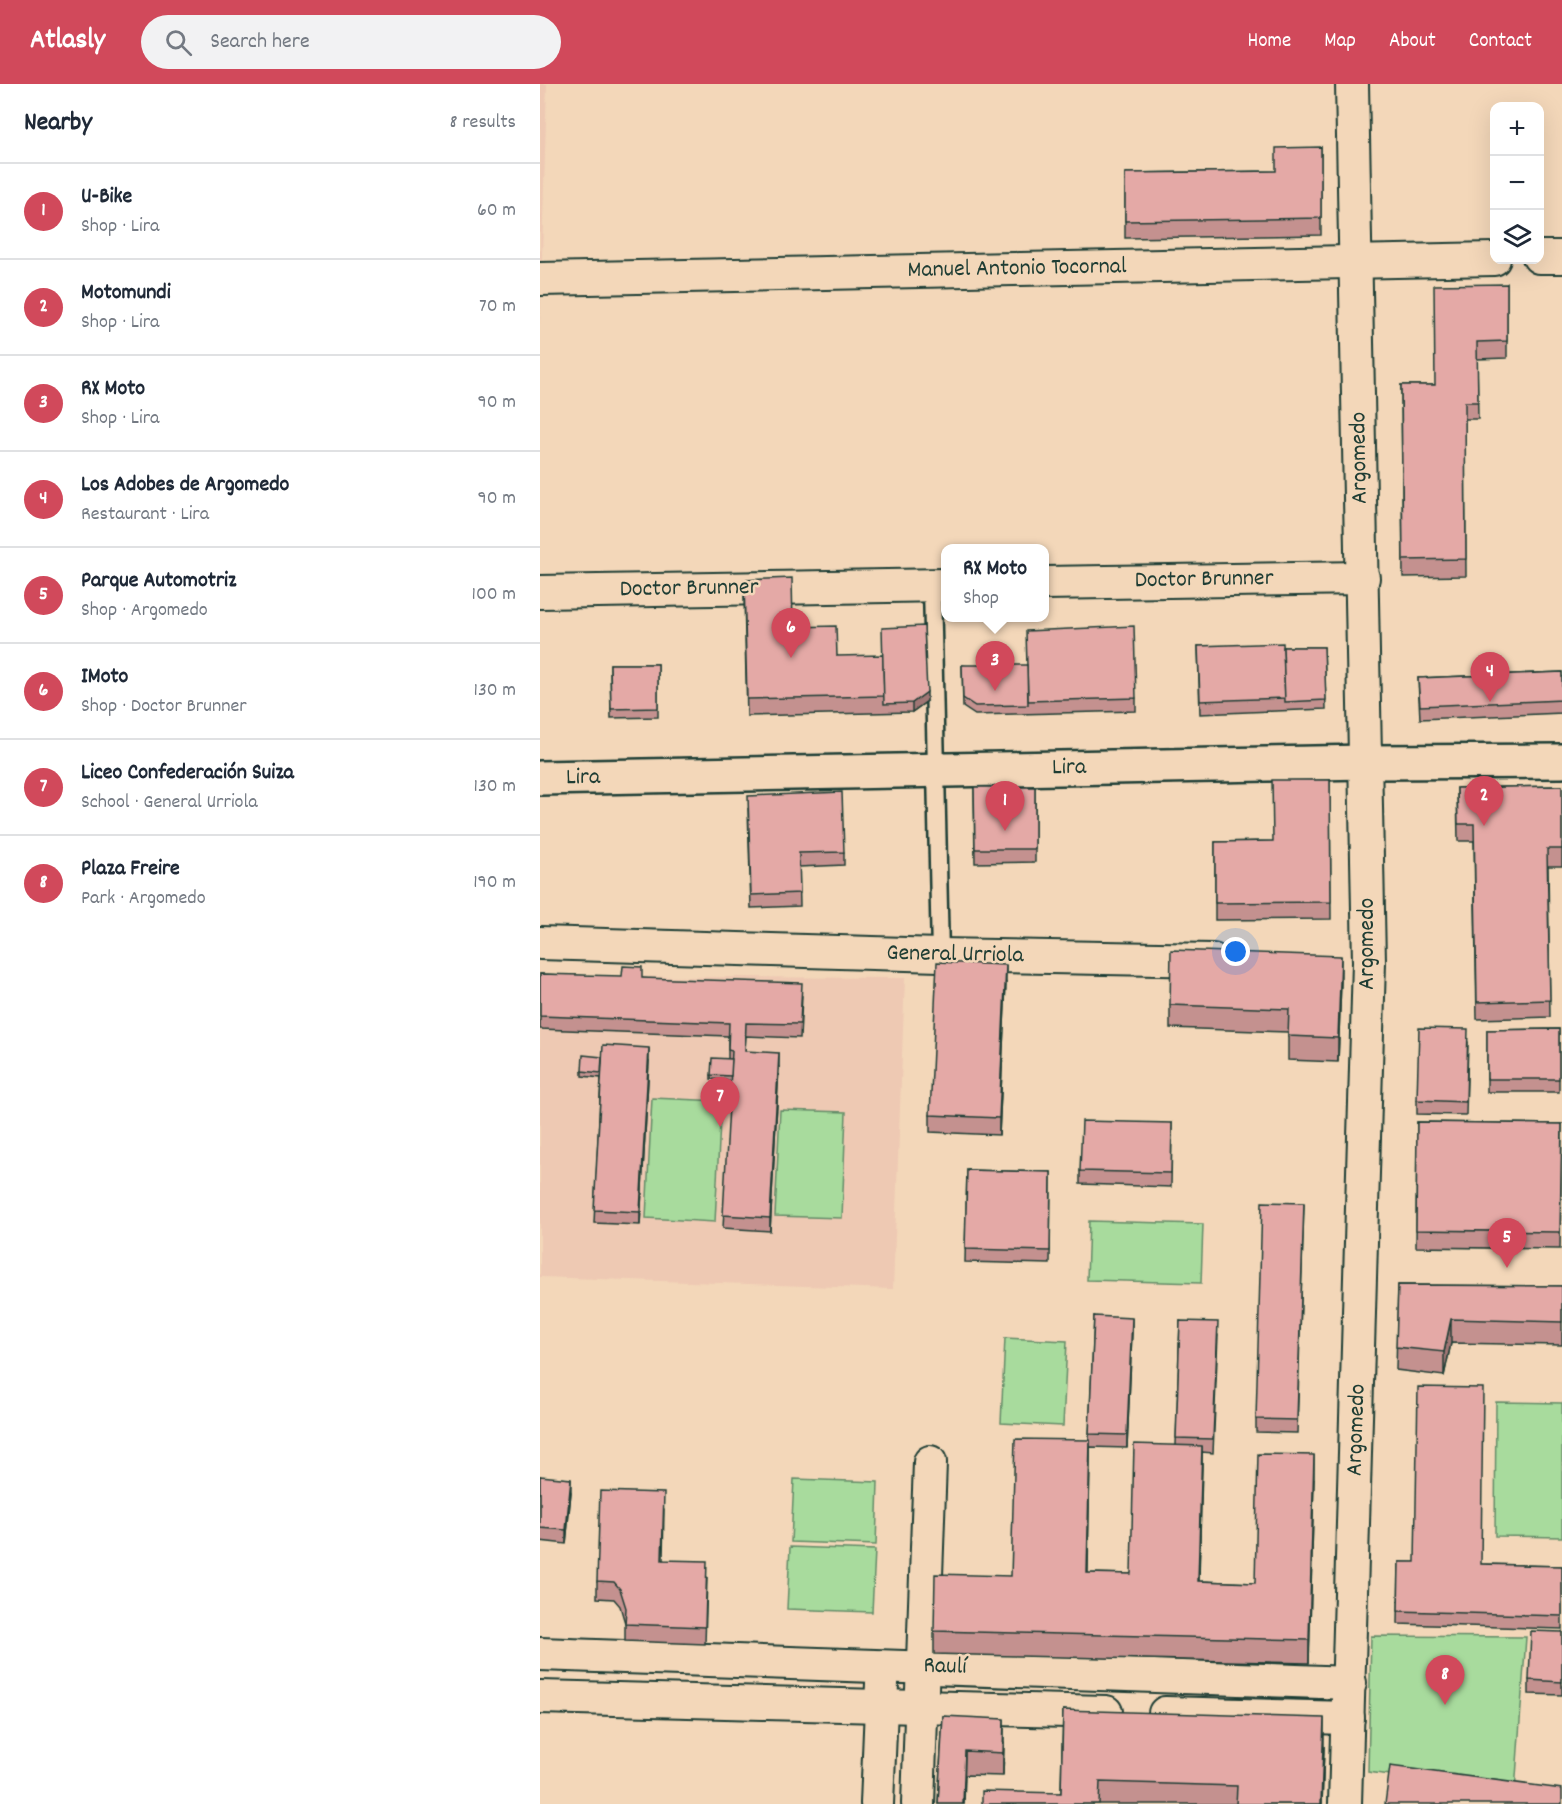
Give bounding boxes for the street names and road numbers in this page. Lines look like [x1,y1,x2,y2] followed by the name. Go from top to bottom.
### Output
[907,250,1127,288] street label: Manuel Antonio Tocornal
[1342,412,1378,504] street label: Argomedo
[1134,562,1274,598] street label: Doctor Brunner
[619,571,759,607] street label: Doctor Brunner
[1052,751,1087,785] street label: Lira
[566,761,601,795] street label: Lira
[1351,898,1385,990] street label: Argomedo
[886,937,1025,973] street label: General Urriola
[1338,1383,1376,1477] street label: Argomedo
[923,1649,969,1685] street label: Raulí

